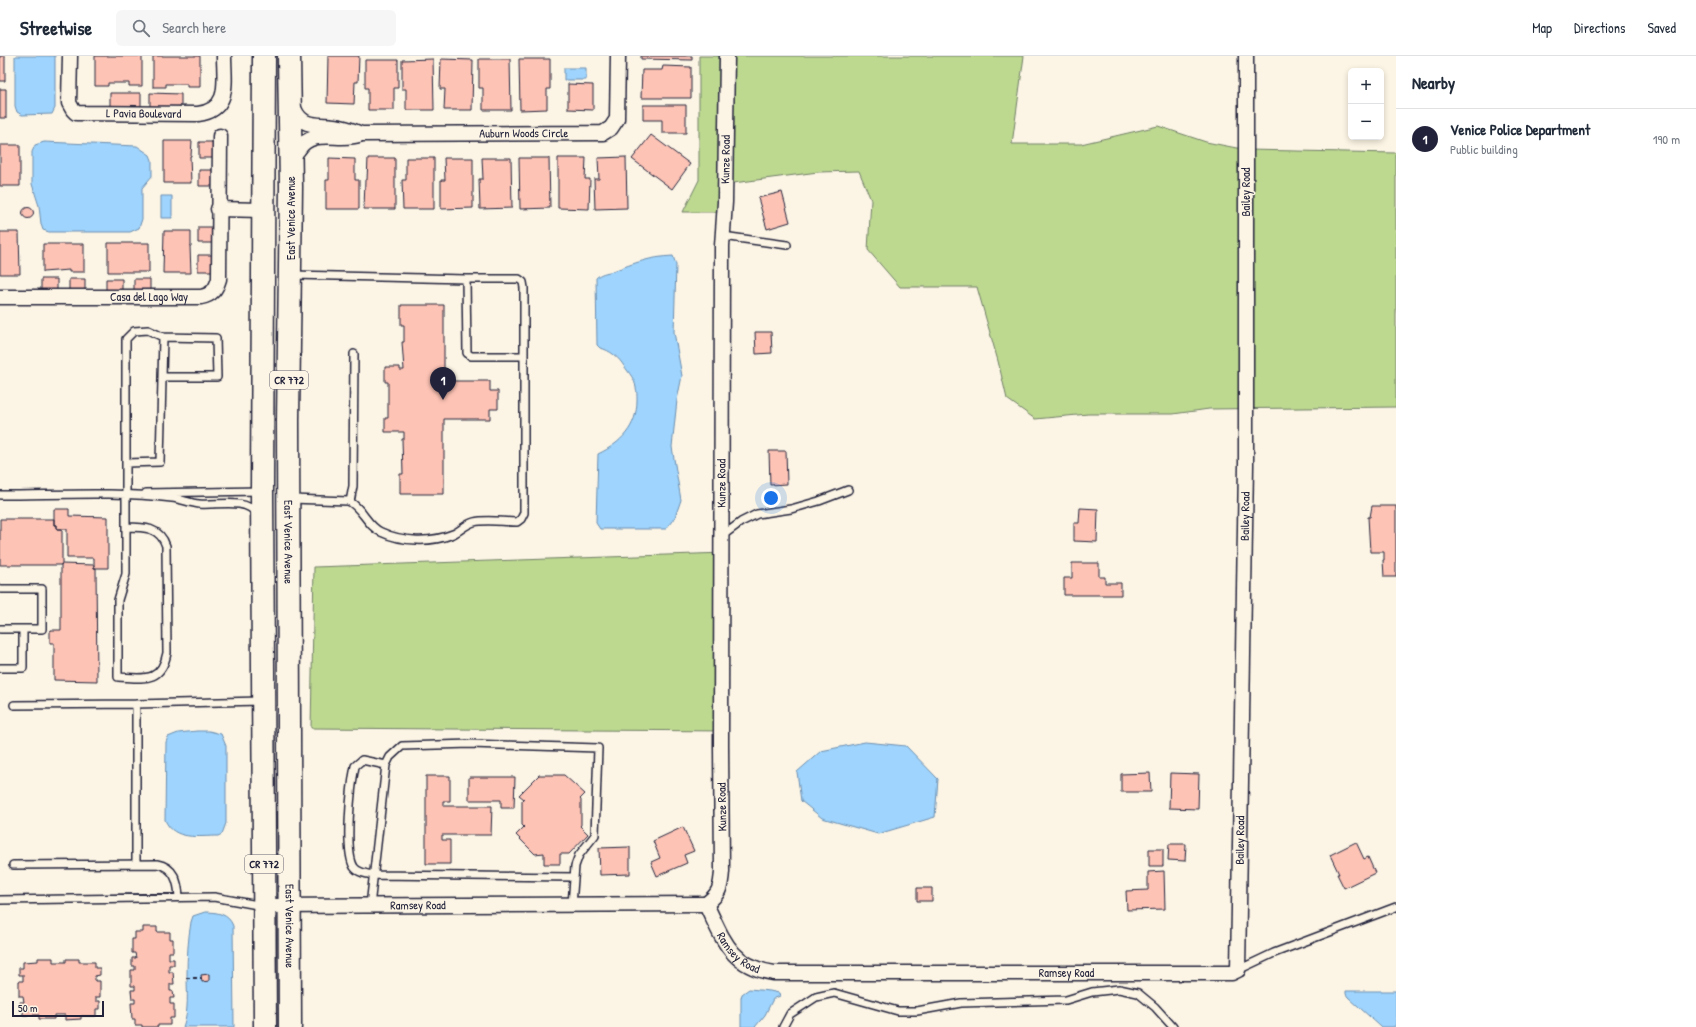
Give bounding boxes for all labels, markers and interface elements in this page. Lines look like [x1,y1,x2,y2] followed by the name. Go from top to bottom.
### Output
[116,10,396,46] search box
[20,15,92,41] text: Streetwise
[130,17,152,39] icon: search
[162,17,226,38] text: Search here
[1532,18,1552,37] text: Map
[1574,18,1625,37] text: Directions
[1647,18,1676,37] text: Saved
[1348,68,1384,140] map controls
[1348,68,1384,104] button: +
[1412,71,1455,94] text: Nearby
[106,104,182,122] street label: L Pavia Boulevard
[1348,104,1384,140] button: −
[1450,119,1590,140] text: Venice Police Department
[479,124,568,142] street label: Auburn Woods Circle
[1423,130,1427,148] text: 1
[1653,130,1680,148] text: 190 m
[716,135,734,184] street label: Kunze Road
[1450,140,1518,158] text: Public building
[1237,167,1254,216] street label: Bailey Road
[282,176,299,260] street label: East Venice Avenue
[110,288,188,305] street label: Casa del Lago Way
[430,367,456,400] pin: 1
[270,371,308,389] road number: CR 772
[712,459,730,508] street label: Kunze Road
[761,488,781,508] your location
[1236,491,1254,541] street label: Bailey Road
[280,500,298,584] street label: East Venice Avenue
[713,782,730,832] street label: Kunze Road
[1231,815,1248,865] street label: Bailey Road
[245,855,283,873] road number: CR 772
[282,884,299,968] street label: East Venice Avenue
[390,896,446,913] street label: Ramsey Road
[713,929,763,977] street label: Ramsey Road
[1039,964,1094,981] street label: Ramsey Road
[12,999,104,1018] scale bar
[18,1001,38,1015] text: 50 m

